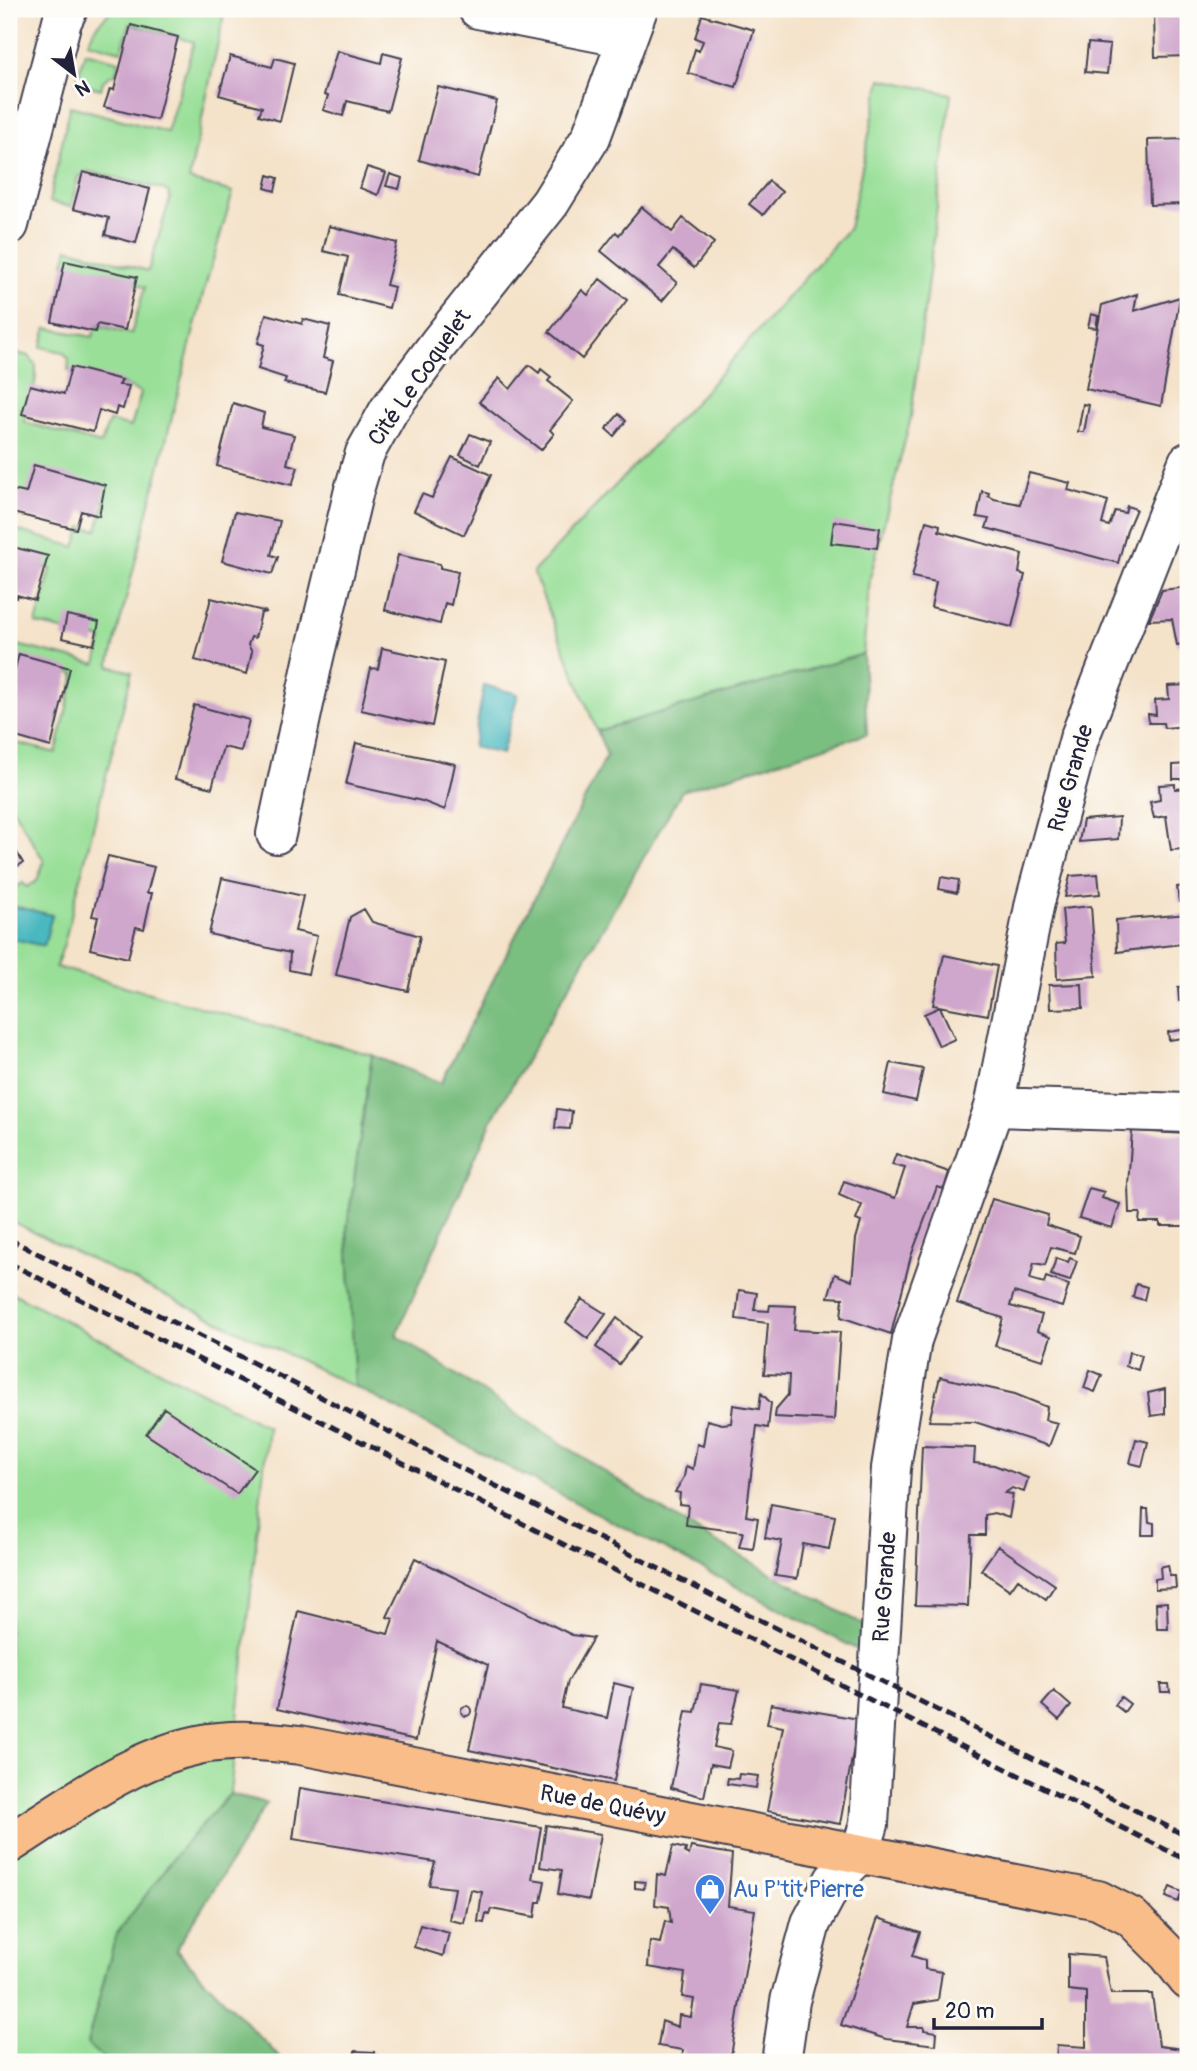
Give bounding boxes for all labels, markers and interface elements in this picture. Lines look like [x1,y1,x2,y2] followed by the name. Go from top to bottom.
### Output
[38,38,108,108] north arrow
[70,74,94,101] text: N
[362,303,478,451] street label: Cité Le Coquelet
[1041,720,1100,835] street label: Rue Grande
[866,1530,903,1643] street label: Rue Grande
[538,1778,668,1831] street label: Rue de Quévy
[693,1872,727,1916] shop icon: Au P'tit Pierre
[733,1875,865,1904] place label: Au P'tit Pierre
[934,1987,1043,2031] scale bar
[945,1998,994,2025] text: 20 m

